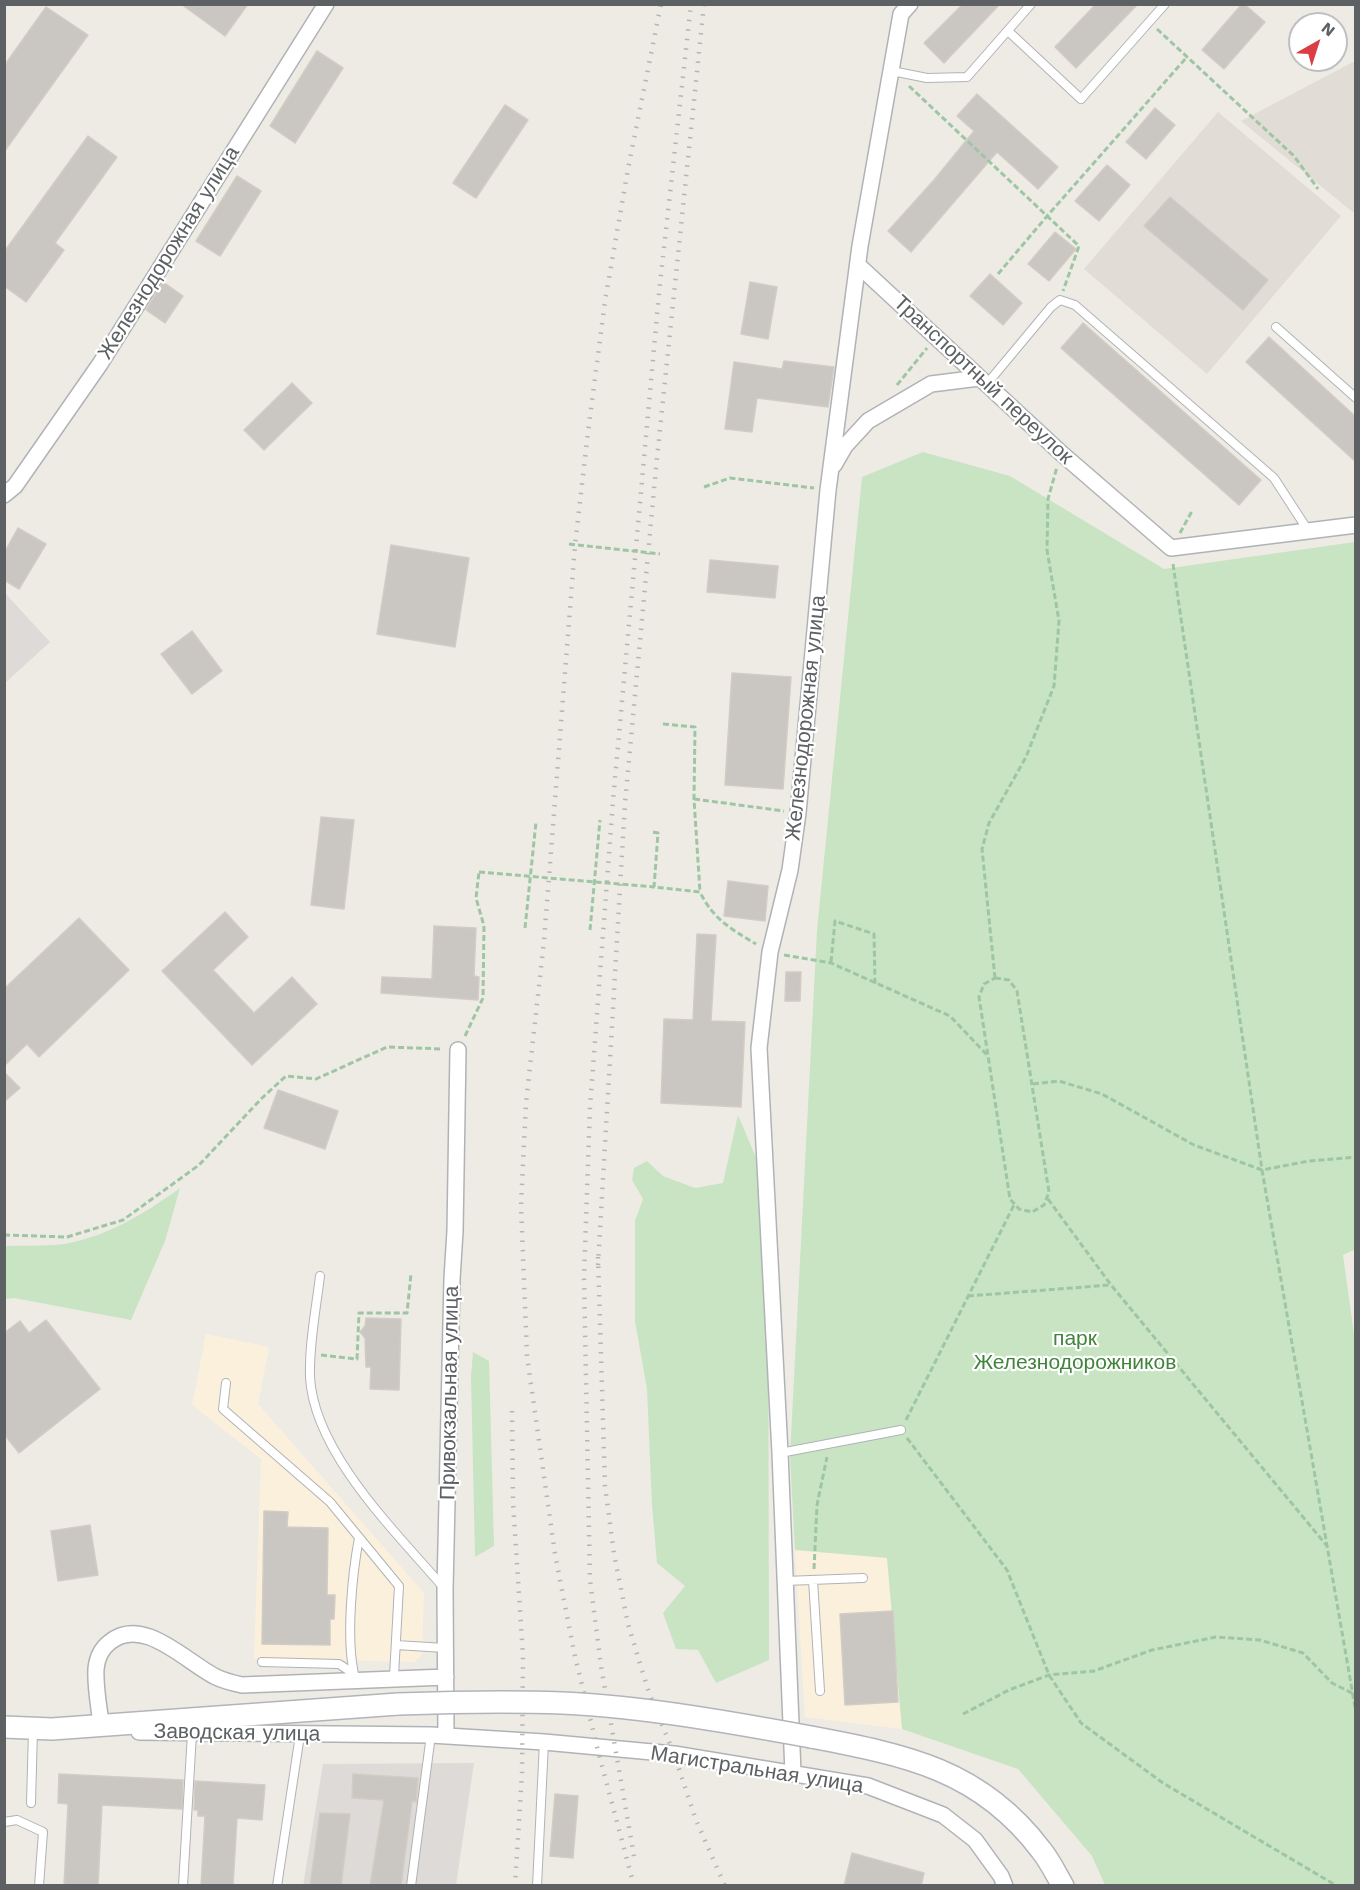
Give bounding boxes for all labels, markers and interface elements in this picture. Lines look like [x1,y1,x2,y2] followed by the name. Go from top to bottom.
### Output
[1288,12,1348,72] north arrow
[1318,18,1339,40] text: N
[93,142,245,364] street label: Железнодорожная улица
[888,290,1078,470] street label: Транспортный переулок
[781,594,831,842] street label: Железнодорожная улица
[436,1286,464,1500] street label: Привокзальная улица
[974,1326,1176,1376] park label: парк Железнодорожников
[153,1719,321,1747] street label: Заводская улица
[649,1741,865,1799] street label: Магистральная улица

